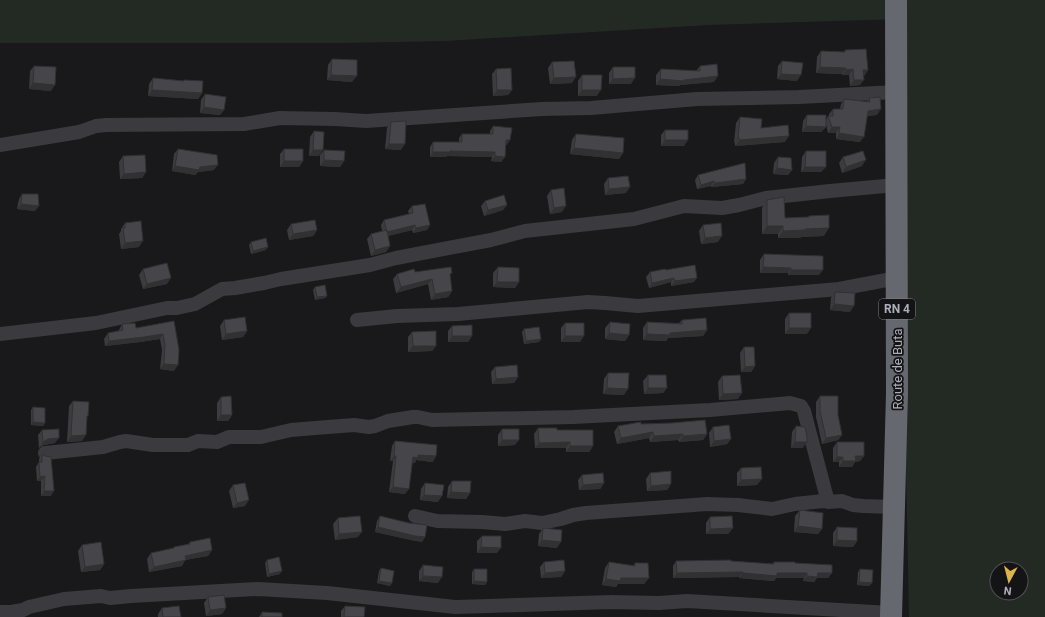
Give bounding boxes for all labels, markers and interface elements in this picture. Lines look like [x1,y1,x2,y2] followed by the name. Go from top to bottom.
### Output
[879,299,915,319] road number: RN 4
[890,328,905,410] street label: Route de Buta
[989,561,1029,601] north arrow
[1003,583,1012,597] text: N

